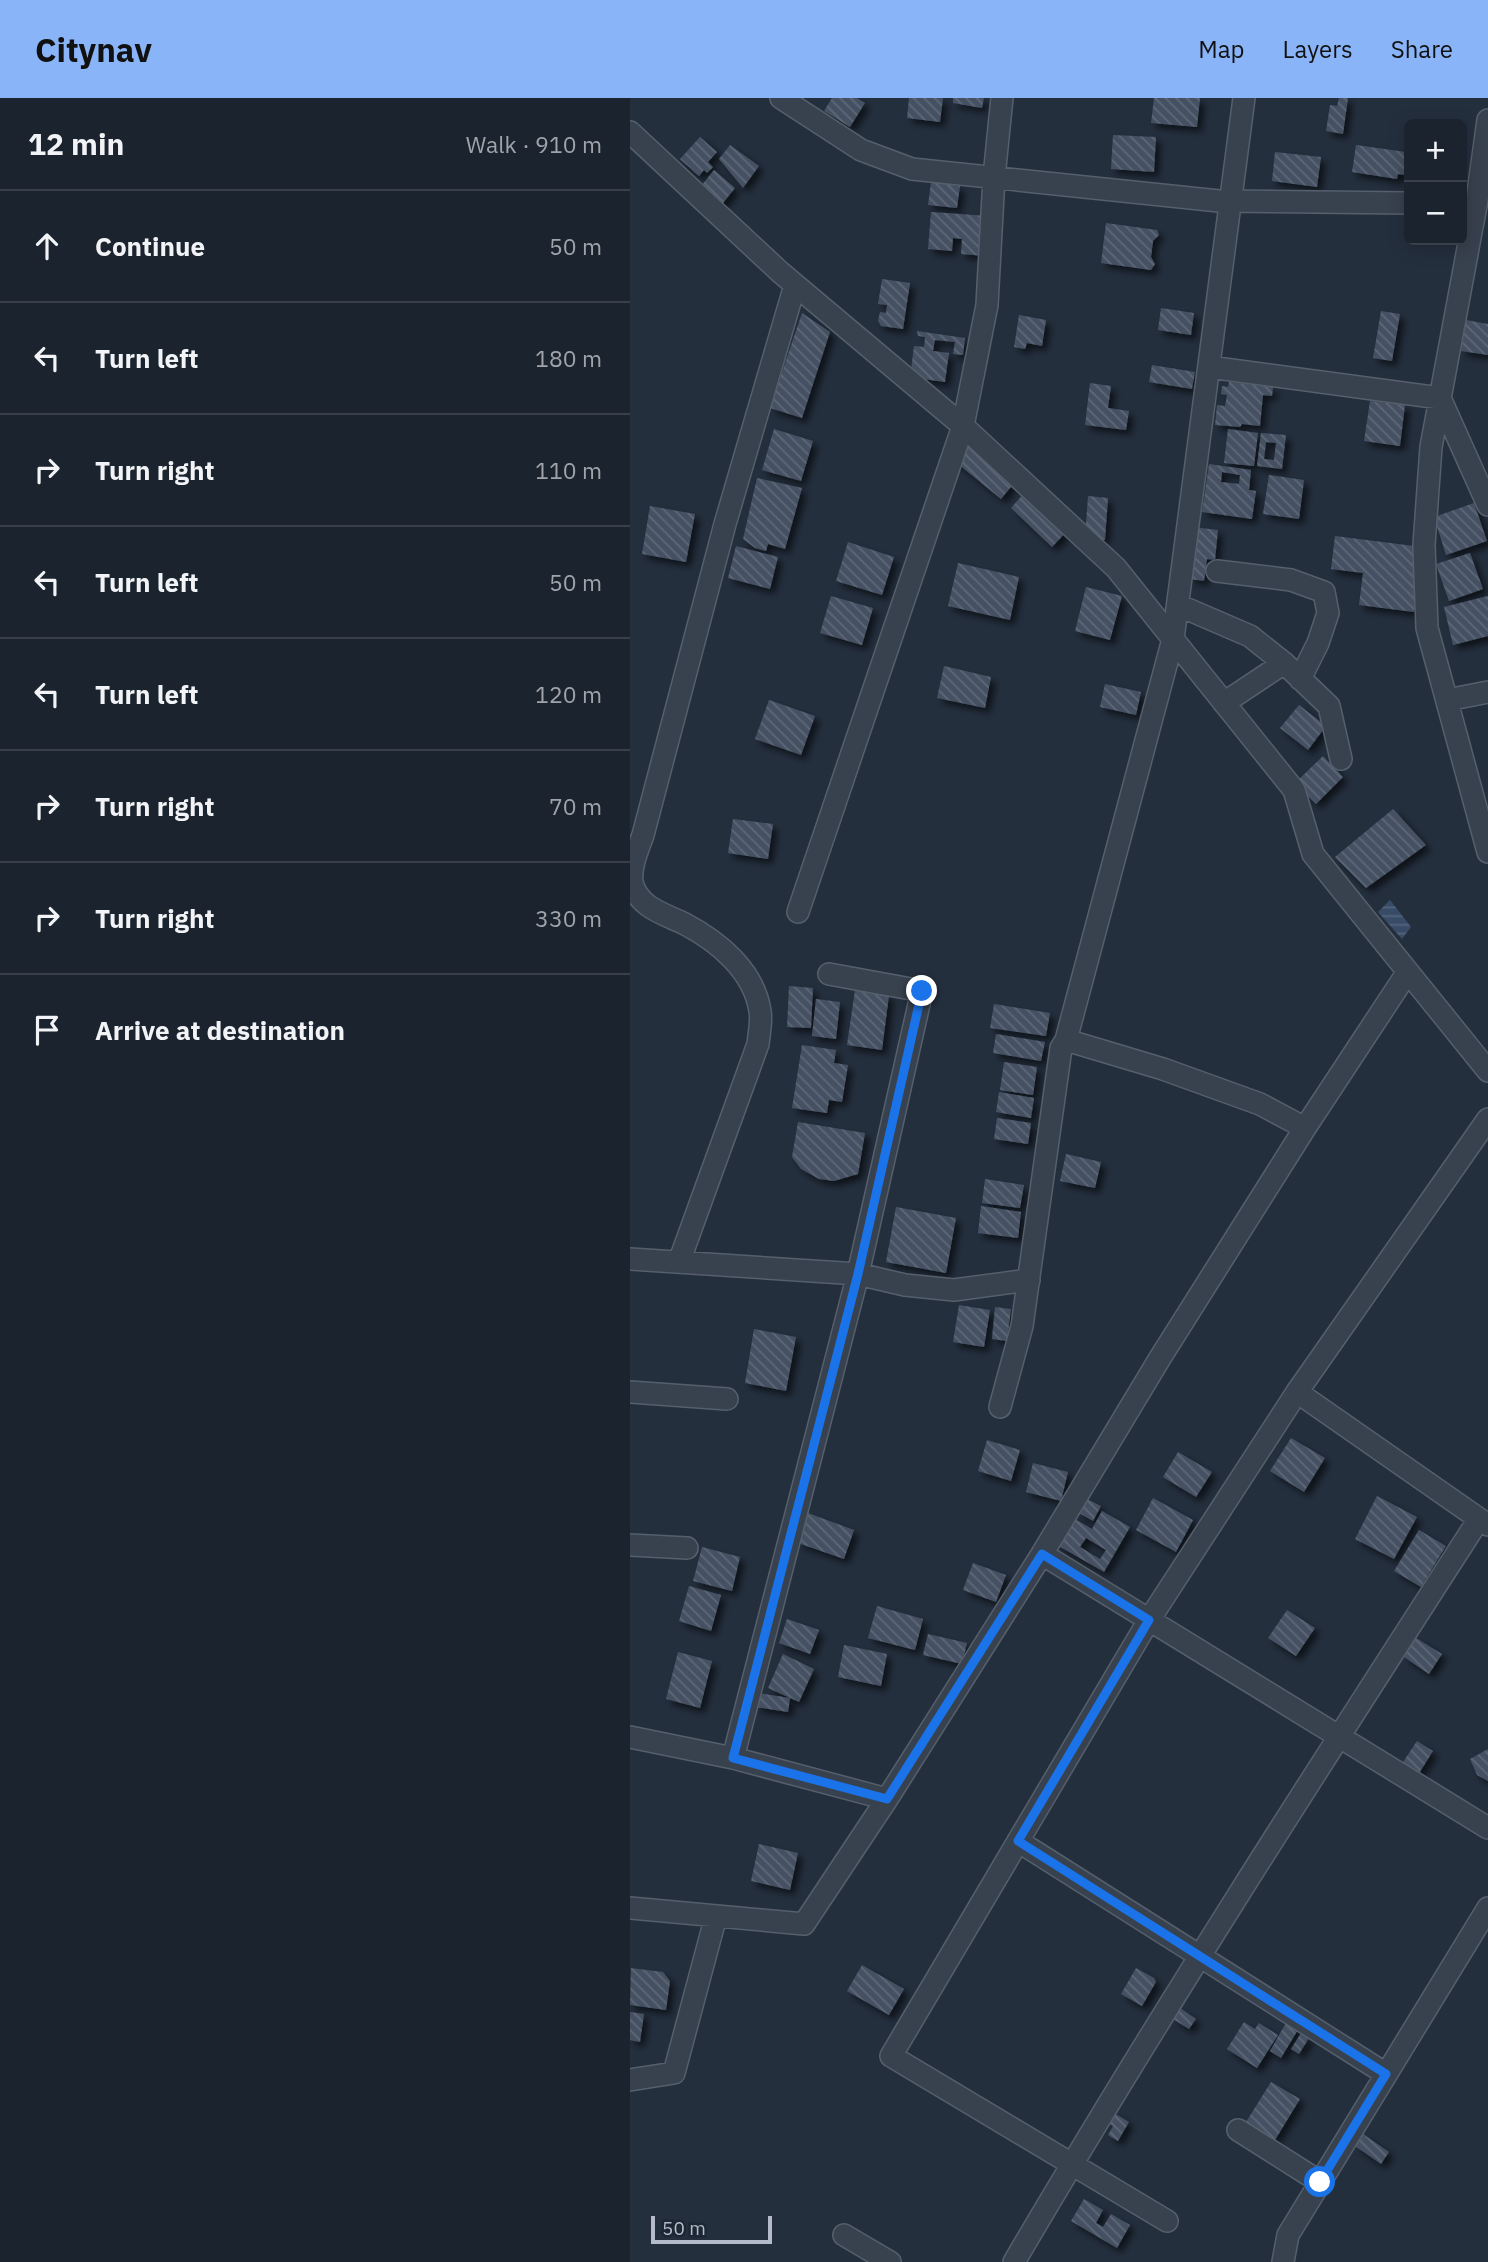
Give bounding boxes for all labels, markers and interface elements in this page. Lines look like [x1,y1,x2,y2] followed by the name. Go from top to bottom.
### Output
[35,28,152,71] text: Citynav
[1198,33,1245,65] text: Map
[1283,33,1353,65] text: Layers
[1391,33,1453,65] text: Share
[1404,119,1467,245] map controls
[1404,119,1467,182] button: +
[28,124,124,163] text: 12 min
[466,129,602,159] text: Walk · 910 m
[1404,182,1467,245] button: −
[28,227,66,265] icon: ahead
[95,229,205,263] text: Continue
[549,231,602,261] text: 50 m
[28,339,66,377] icon: left
[95,341,198,375] text: Turn left
[535,343,602,373] text: 180 m
[28,451,66,489] icon: right
[95,453,214,487] text: Turn right
[535,455,602,485] text: 110 m
[28,563,66,601] icon: left
[95,565,198,599] text: Turn left
[549,567,602,597] text: 50 m
[28,675,66,713] icon: left
[95,677,198,711] text: Turn left
[535,679,602,709] text: 120 m
[28,787,66,825] icon: right
[95,789,214,823] text: Turn right
[549,791,602,821] text: 70 m
[28,899,66,937] icon: right
[95,901,214,935] text: Turn right
[535,903,602,933] text: 330 m
[906,975,937,1006] route end
[28,1011,66,1049] icon: arrive
[95,1013,345,1047] text: Arrive at destination
[1304,2166,1335,2197] route start
[651,2213,772,2245] scale bar
[662,2216,706,2240] text: 50 m

